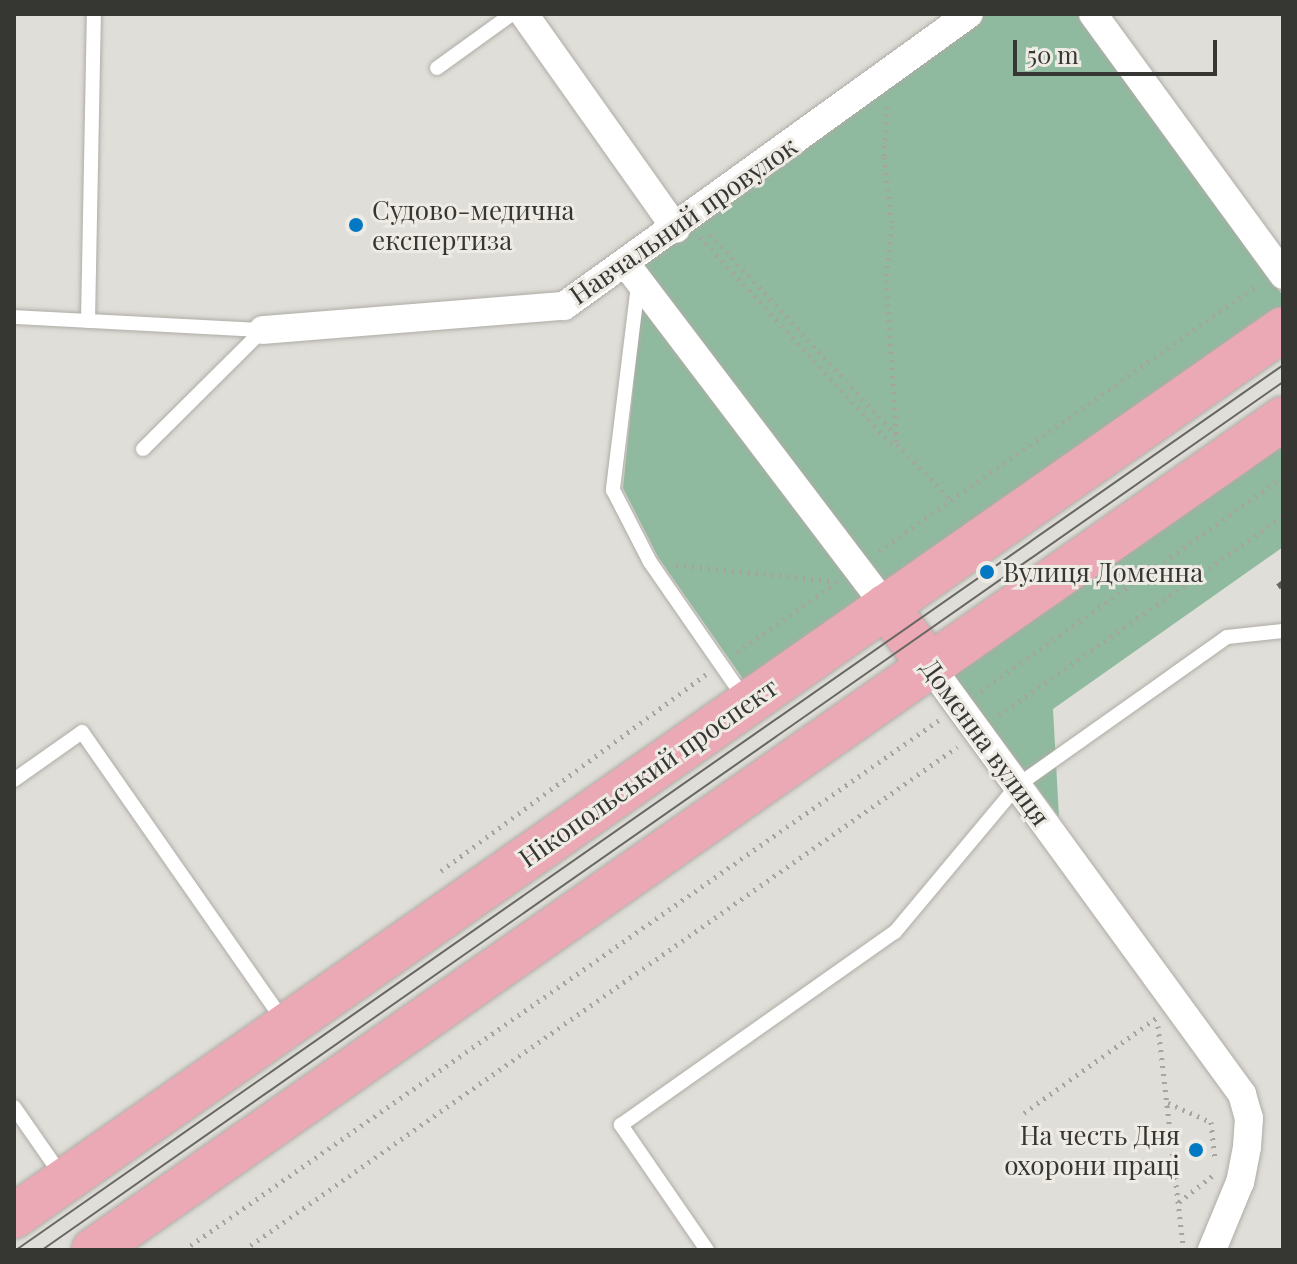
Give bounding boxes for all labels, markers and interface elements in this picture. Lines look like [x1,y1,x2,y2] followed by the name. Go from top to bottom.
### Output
[1017,24,1221,74] scale bar
[1027,38,1079,70] text: 50 m
[563,130,803,310] street label: Навчальний провулок
[372,194,575,256] place label: Судово-медична експертиза
[347,216,365,234] marker: Судово-медична експертиза
[1003,556,1203,588] place label: Вулиця Доменна
[978,563,996,581] marker: Вулиця Доменна
[915,653,1057,831] street label: Доменна вулиця
[513,671,783,873] street label: Нікопольський проспект
[1004,1119,1180,1180] place label: На честь Дня охорони праці
[1187,1141,1205,1159] marker: На честь Дня охорони праці

